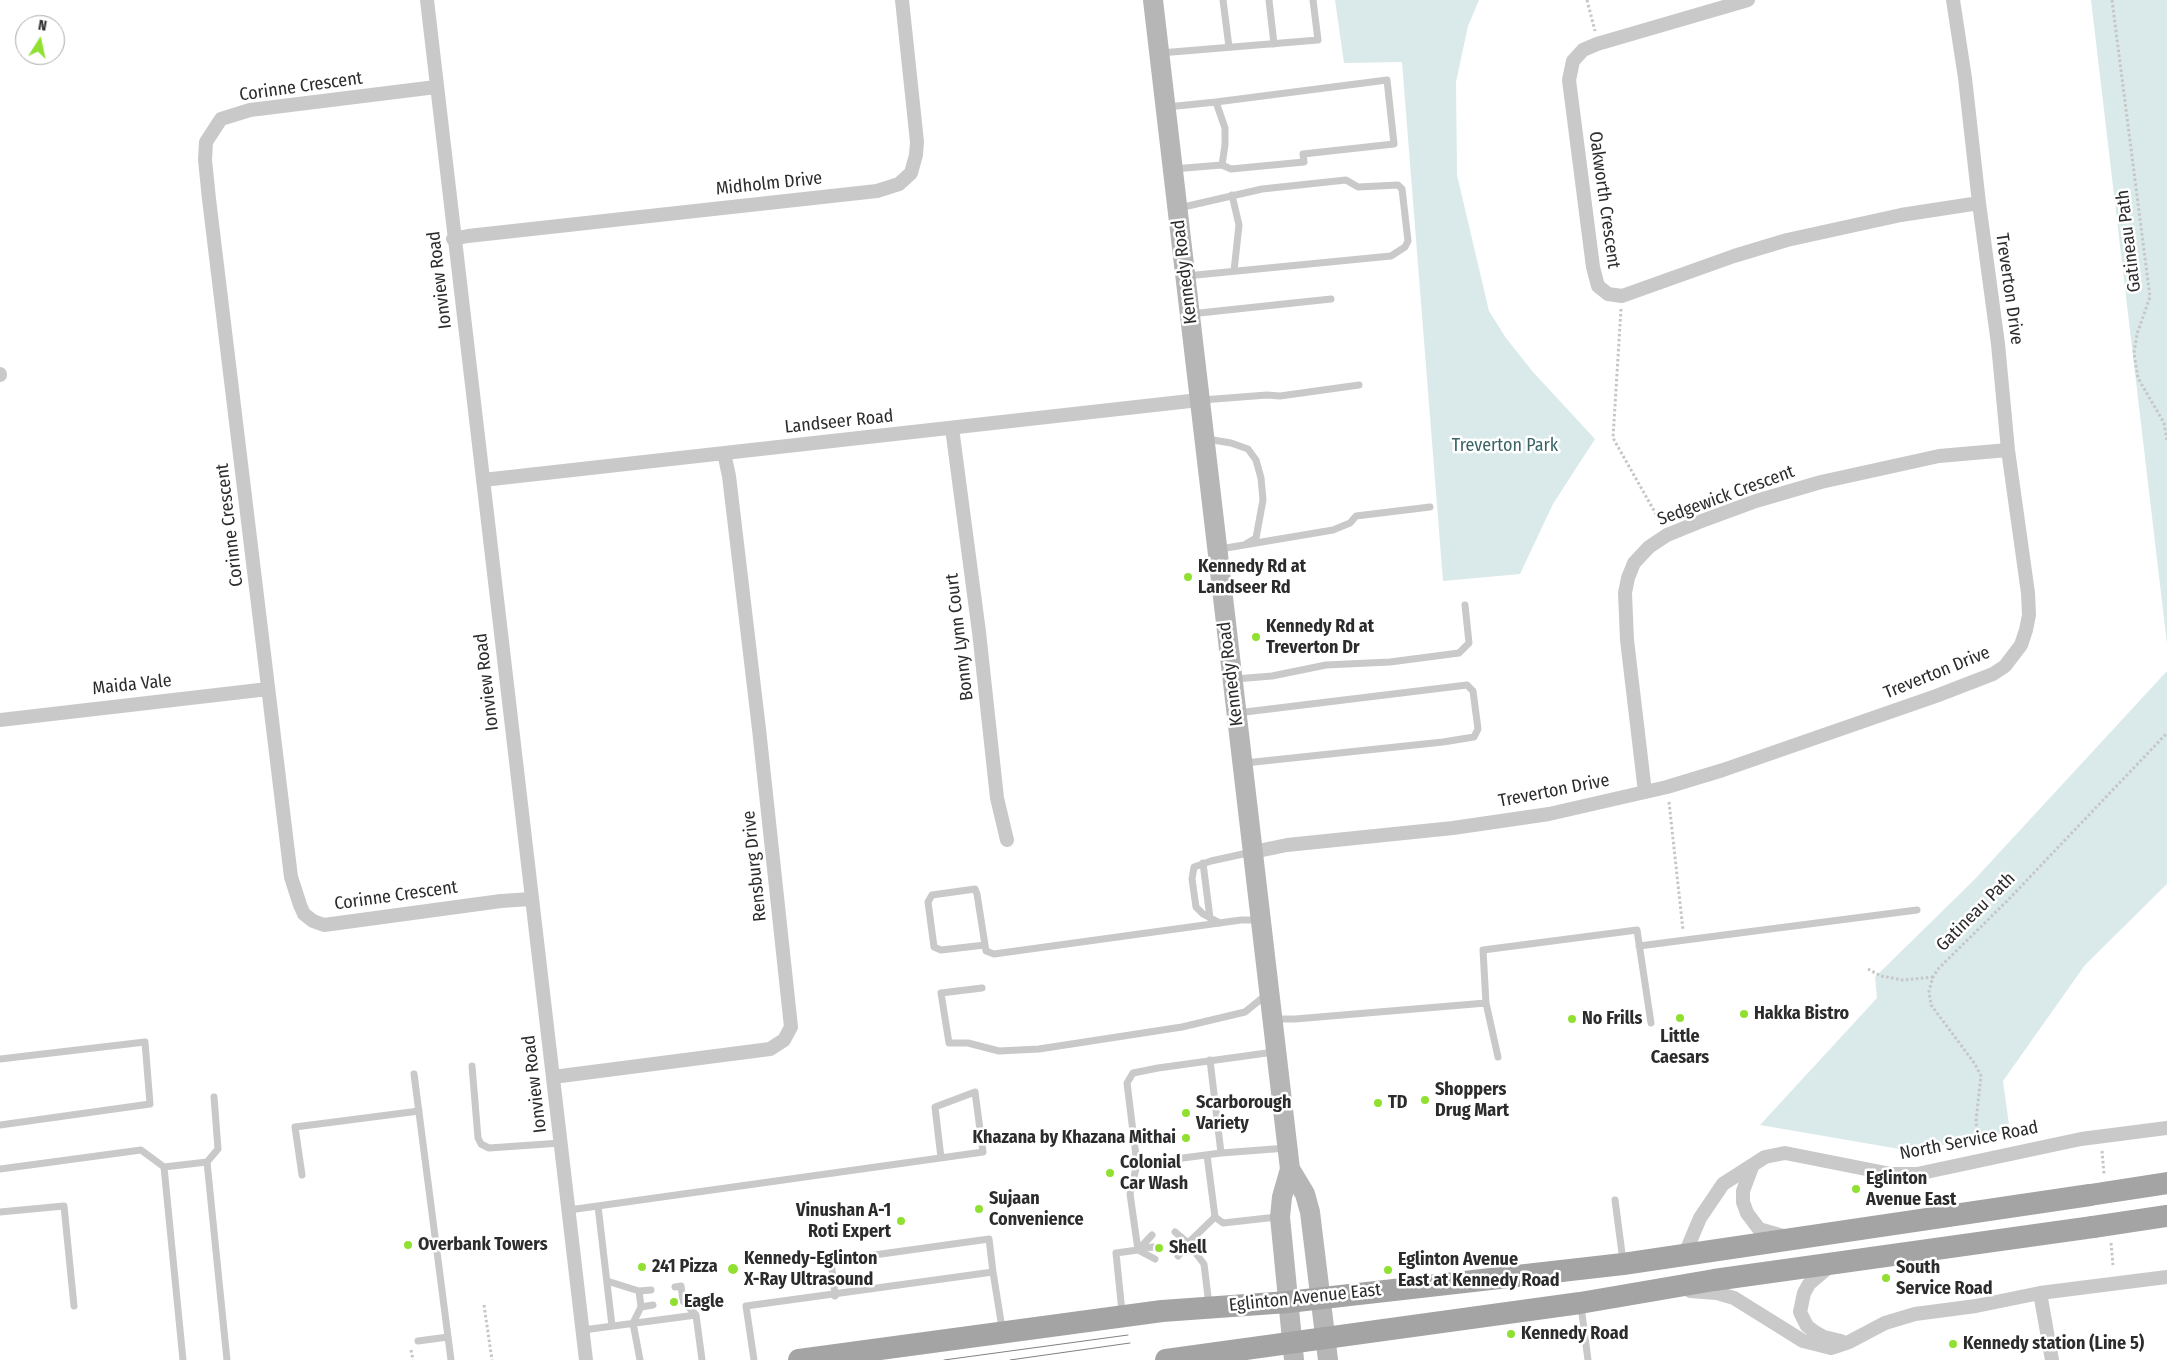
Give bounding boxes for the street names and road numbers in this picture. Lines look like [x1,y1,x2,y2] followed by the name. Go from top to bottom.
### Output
[238,68,364,106] street label: Corinne Crescent
[1584,130,1624,270] street label: Oakworth Crescent
[715,168,823,200] street label: Midholm Drive
[2112,189,2146,293] street label: Gatineau Path
[1168,218,1202,326] street label: Kennedy Road
[423,230,457,330] street label: Ionview Road
[1990,232,2028,346] street label: Treverton Drive
[784,406,894,438] street label: Landseer Road
[1655,461,1797,531] street label: Sedgewick Crescent
[212,462,248,588] street label: Corinne Crescent
[941,572,979,702] street label: Bonny Lynn Court
[1214,620,1248,728] street label: Kennedy Road
[470,632,504,732] street label: Ionview Road
[1881,642,1993,704] street label: Treverton Drive
[91,670,173,700] street label: Maida Vale
[1497,770,1611,812] street label: Treverton Drive
[738,809,772,923] street label: Rensburg Drive
[1932,868,2020,956] street label: Gatineau Path
[333,877,459,915] street label: Corinne Crescent
[518,1034,552,1134] street label: Ionview Road
[1898,1117,2040,1165] street label: North Service Road
[1228,1279,1382,1317] street label: Eglinton Avenue East

